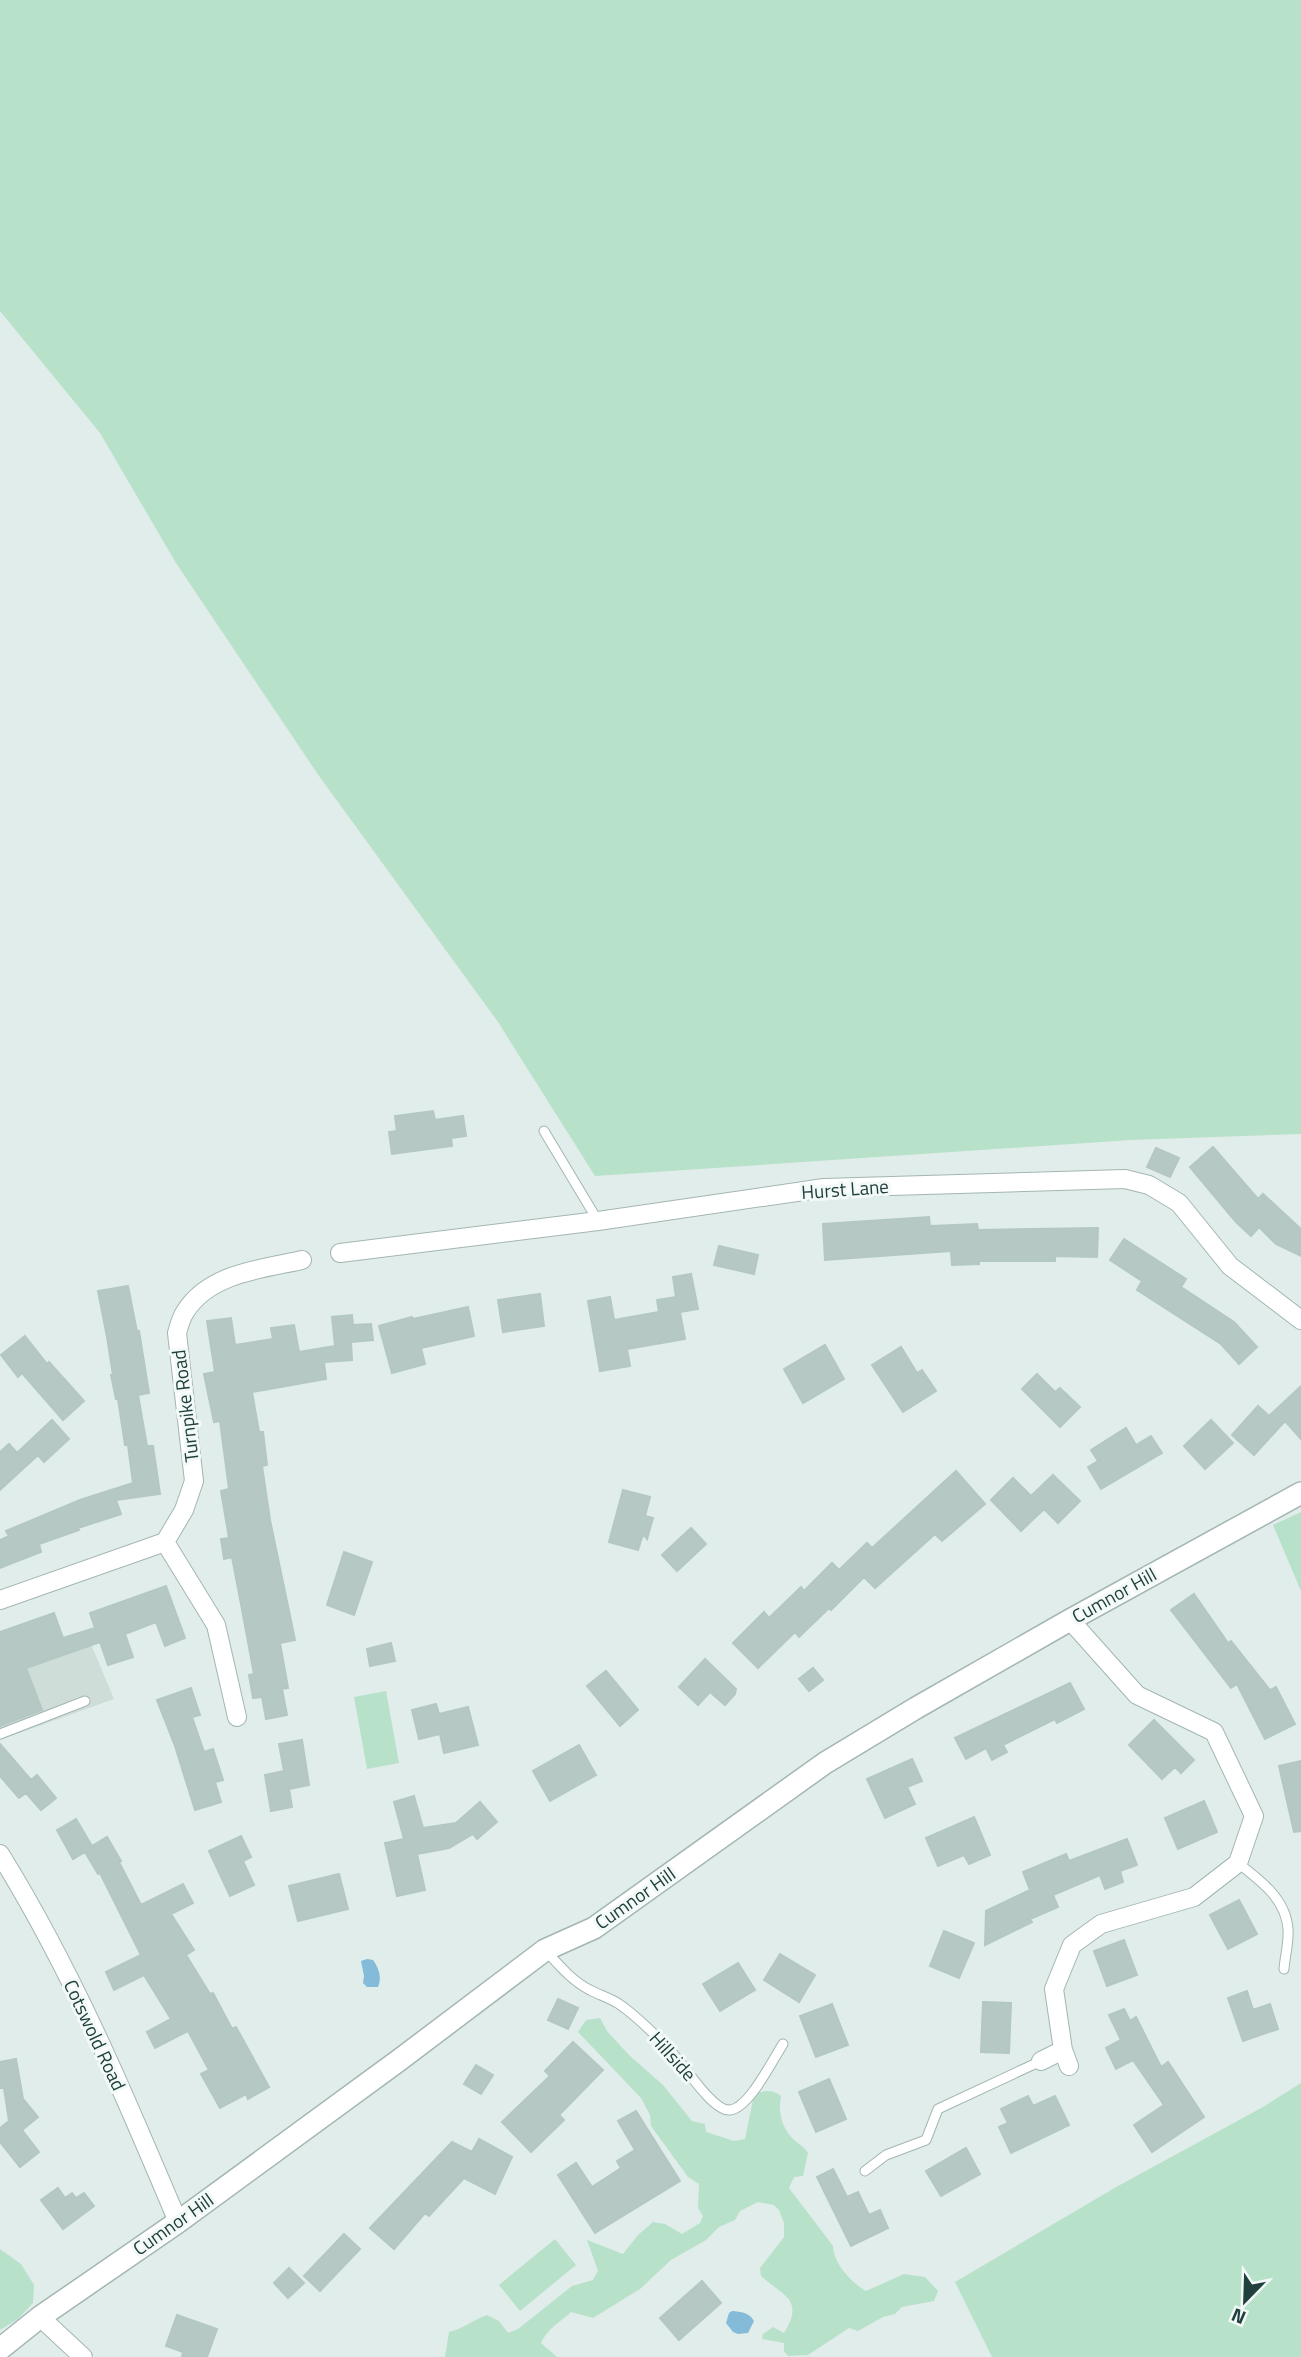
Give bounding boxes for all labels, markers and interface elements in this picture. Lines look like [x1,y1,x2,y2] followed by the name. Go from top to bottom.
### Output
[800,1171,890,1206] street label: Hurst Lane
[163,1348,206,1464] street label: Turnpike Road
[1066,1559,1161,1630] street label: Cumnor Hill
[588,1859,681,1936] street label: Cumnor Hill
[57,1974,134,2095] street label: Cotswold Road
[643,2024,704,2087] street label: Hillside
[126,2185,219,2262] street label: Cumnor Hill
[1210,2266,1280,2336] north arrow
[1226,2301,1250,2333] text: N

